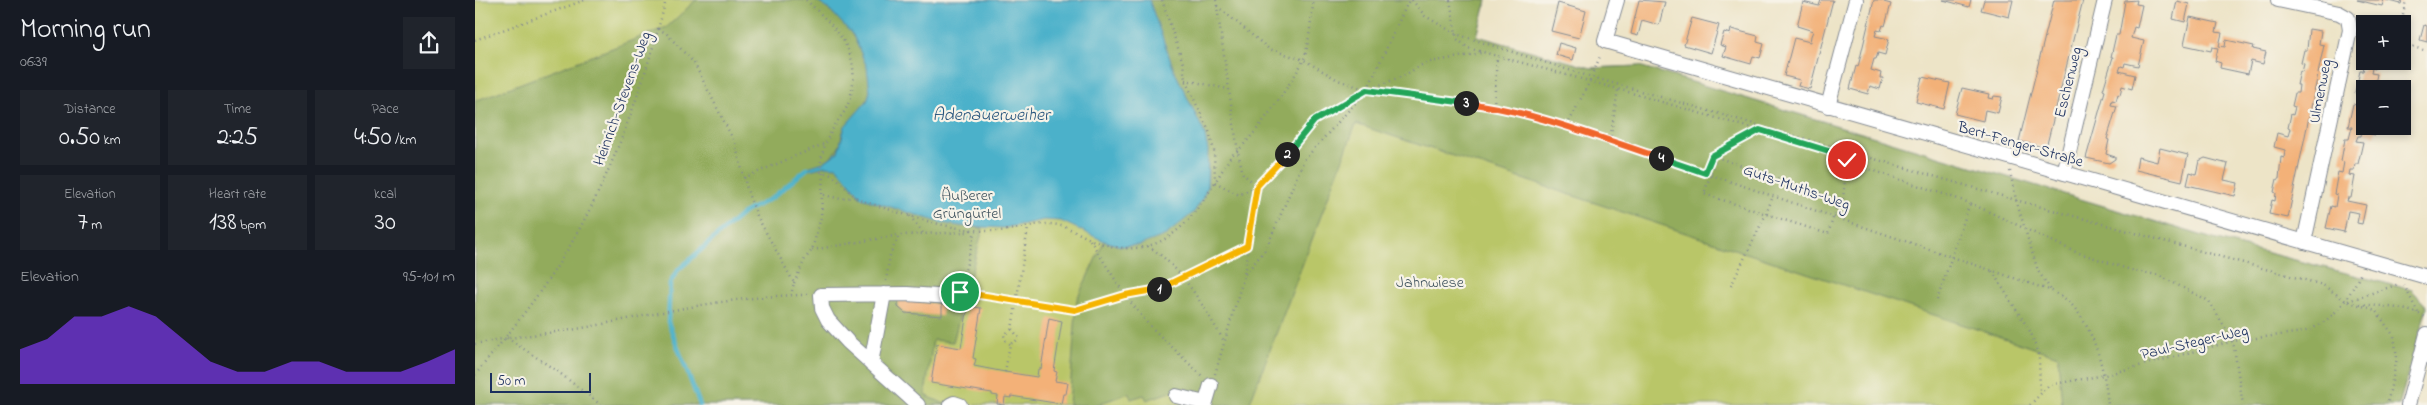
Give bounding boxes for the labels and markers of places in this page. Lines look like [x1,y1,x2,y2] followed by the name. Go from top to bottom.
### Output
[1453,90,1479,116] pin: 3
[1826,139,1868,181] pin
[1275,142,1299,166] pin: 2
[1649,146,1673,170] pin: 4
[939,271,981,313] pin
[1147,276,1171,302] pin: 1

